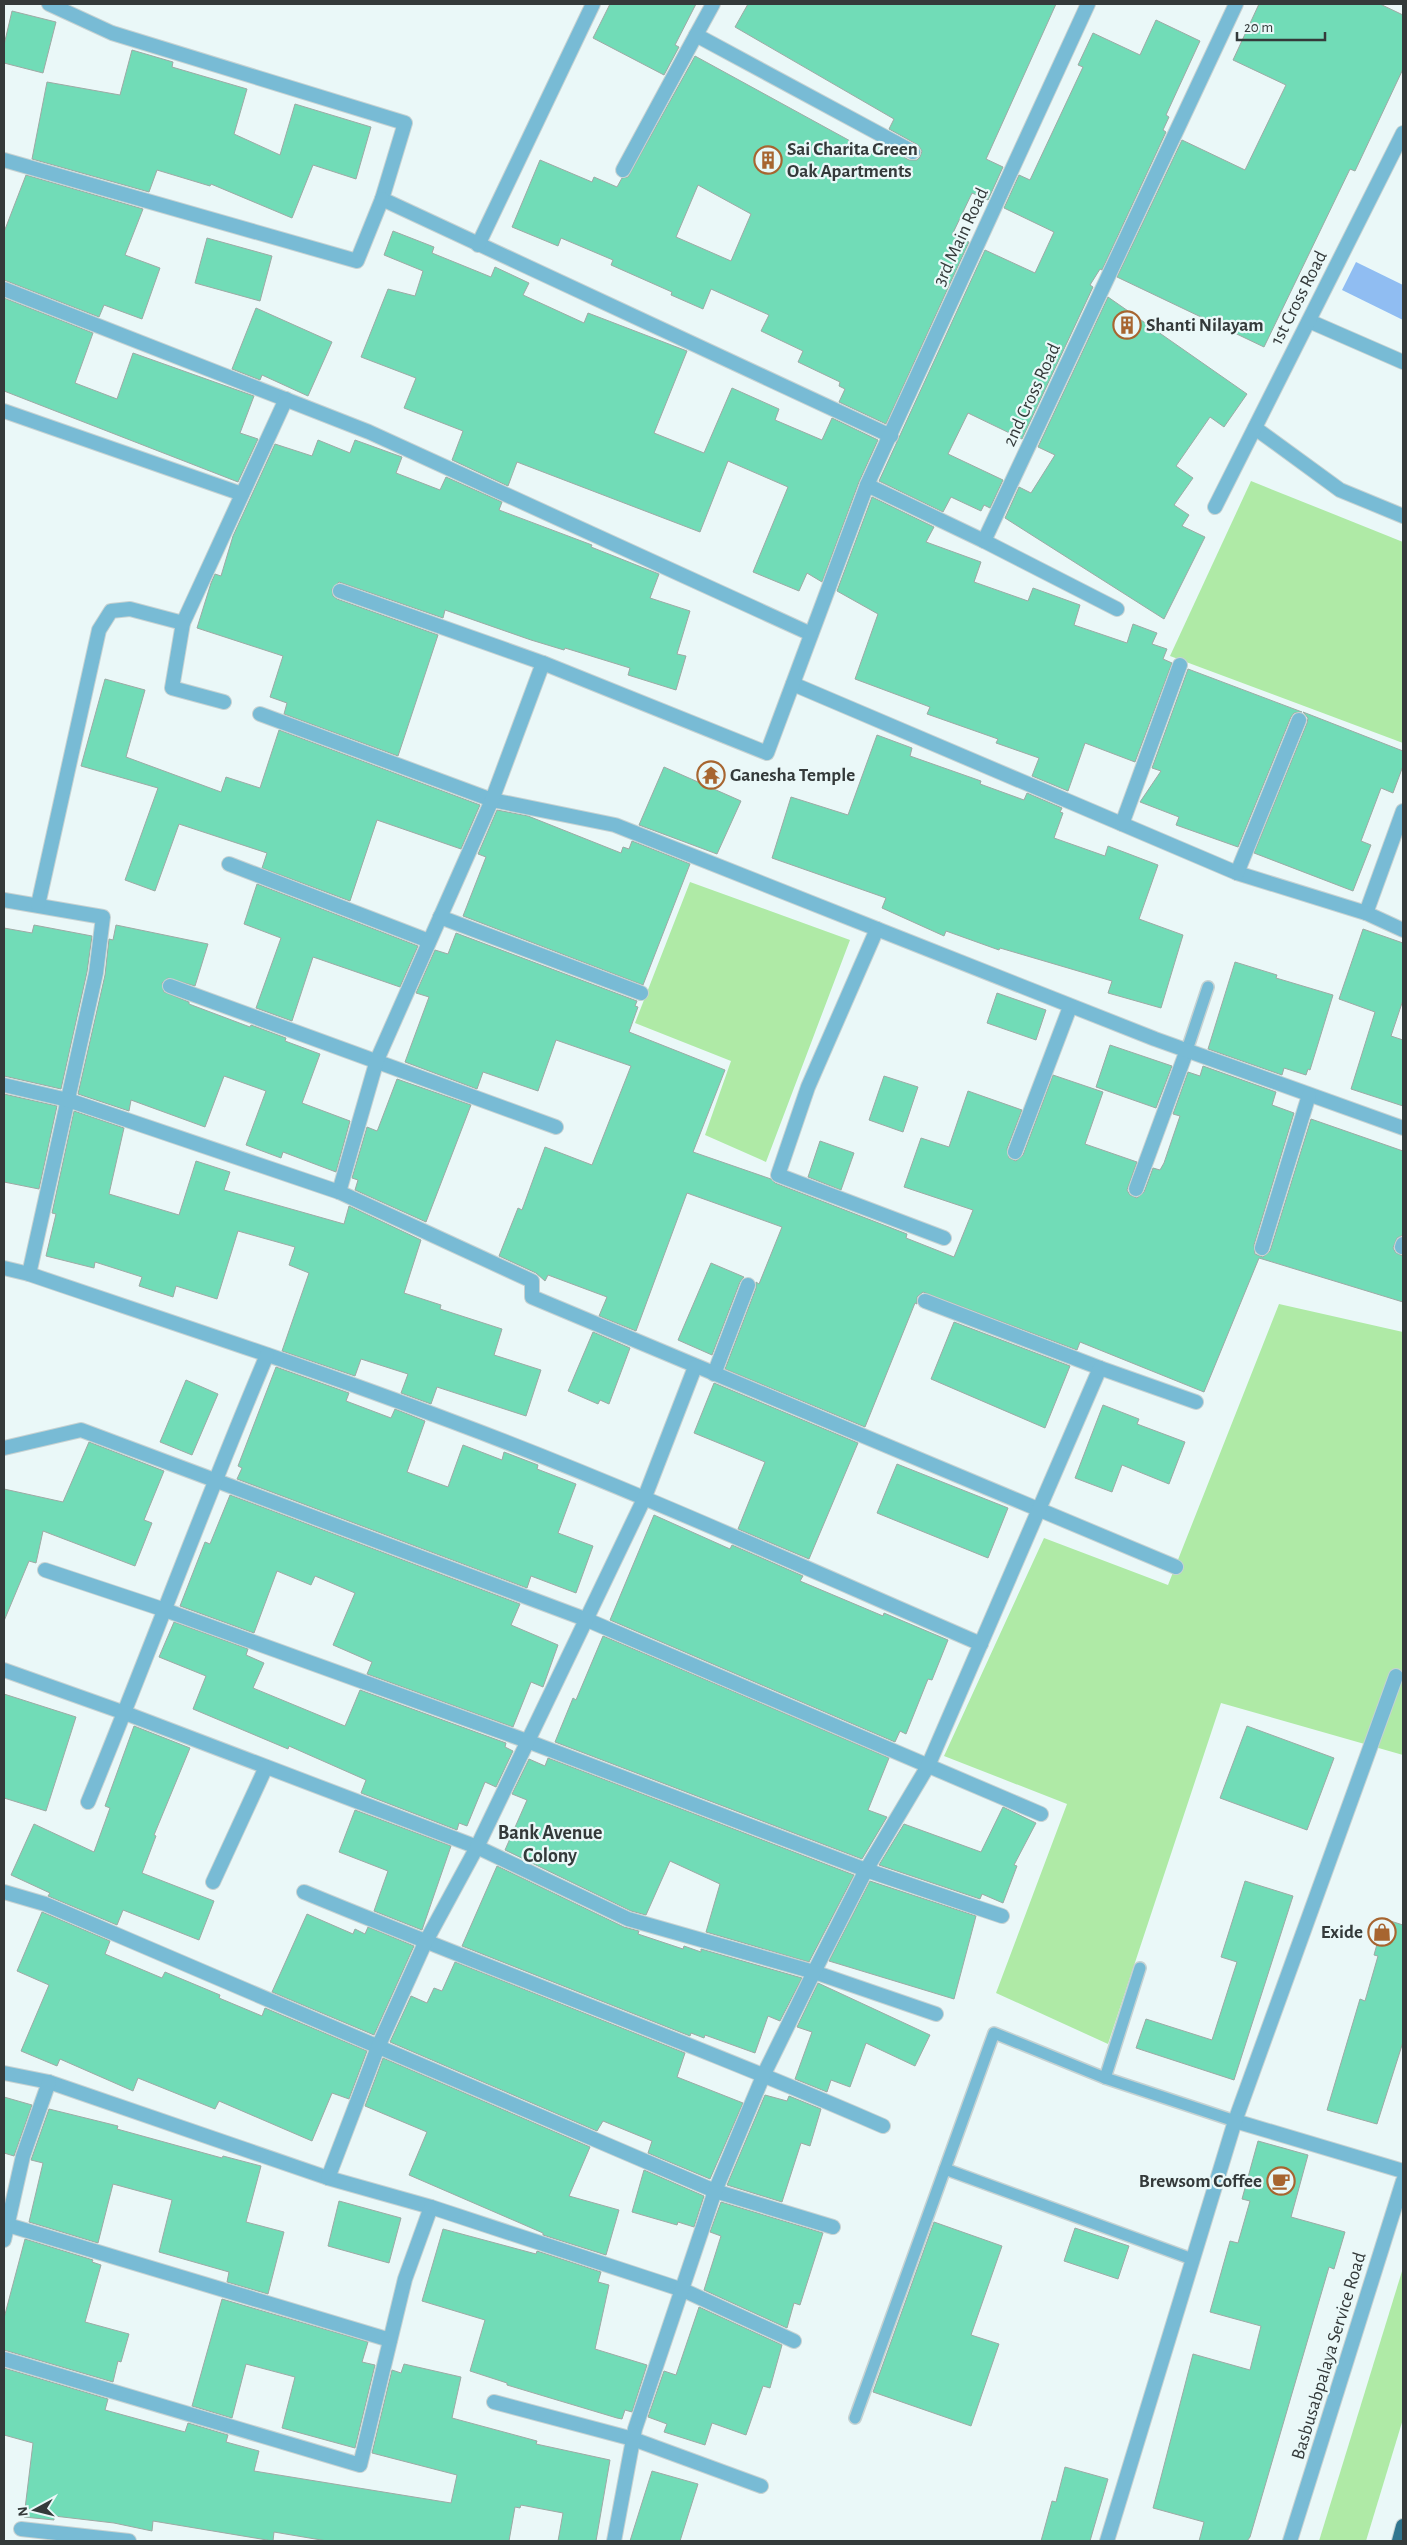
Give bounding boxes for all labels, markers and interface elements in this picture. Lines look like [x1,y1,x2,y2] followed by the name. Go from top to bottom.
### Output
[1237,10,1324,42] scale bar
[1244,20,1273,35] text: 20 m
[787,140,918,181] place label: Sai Charita Green Oak Apartments
[753,145,783,175] building icon: Sai Charita Green Oak Apartments
[930,185,992,289] street label: 3rd Main Road
[1267,248,1331,348] street label: 1st Cross Road
[1112,310,1142,340] building icon: Shanti Nilayam
[1146,316,1264,335] place label: Shanti Nilayam
[1000,340,1064,449] street label: 2nd Cross Road
[696,760,726,790] temple icon: Ganesha Temple
[730,766,855,785] place label: Ganesha Temple
[498,1823,602,1866] district label: Bank Avenue Colony
[1367,1917,1397,1947] shop icon: Exide
[1321,1923,1363,1942] place label: Exide
[1266,2166,1296,2196] cafe icon: Brewsom Coffee
[1139,2172,1262,2191] place label: Brewsom Coffee
[1288,2250,1370,2462] street label: Basbusabpalaya Service Road
[10,2485,60,2535] north arrow
[16,2506,31,2517] text: N

